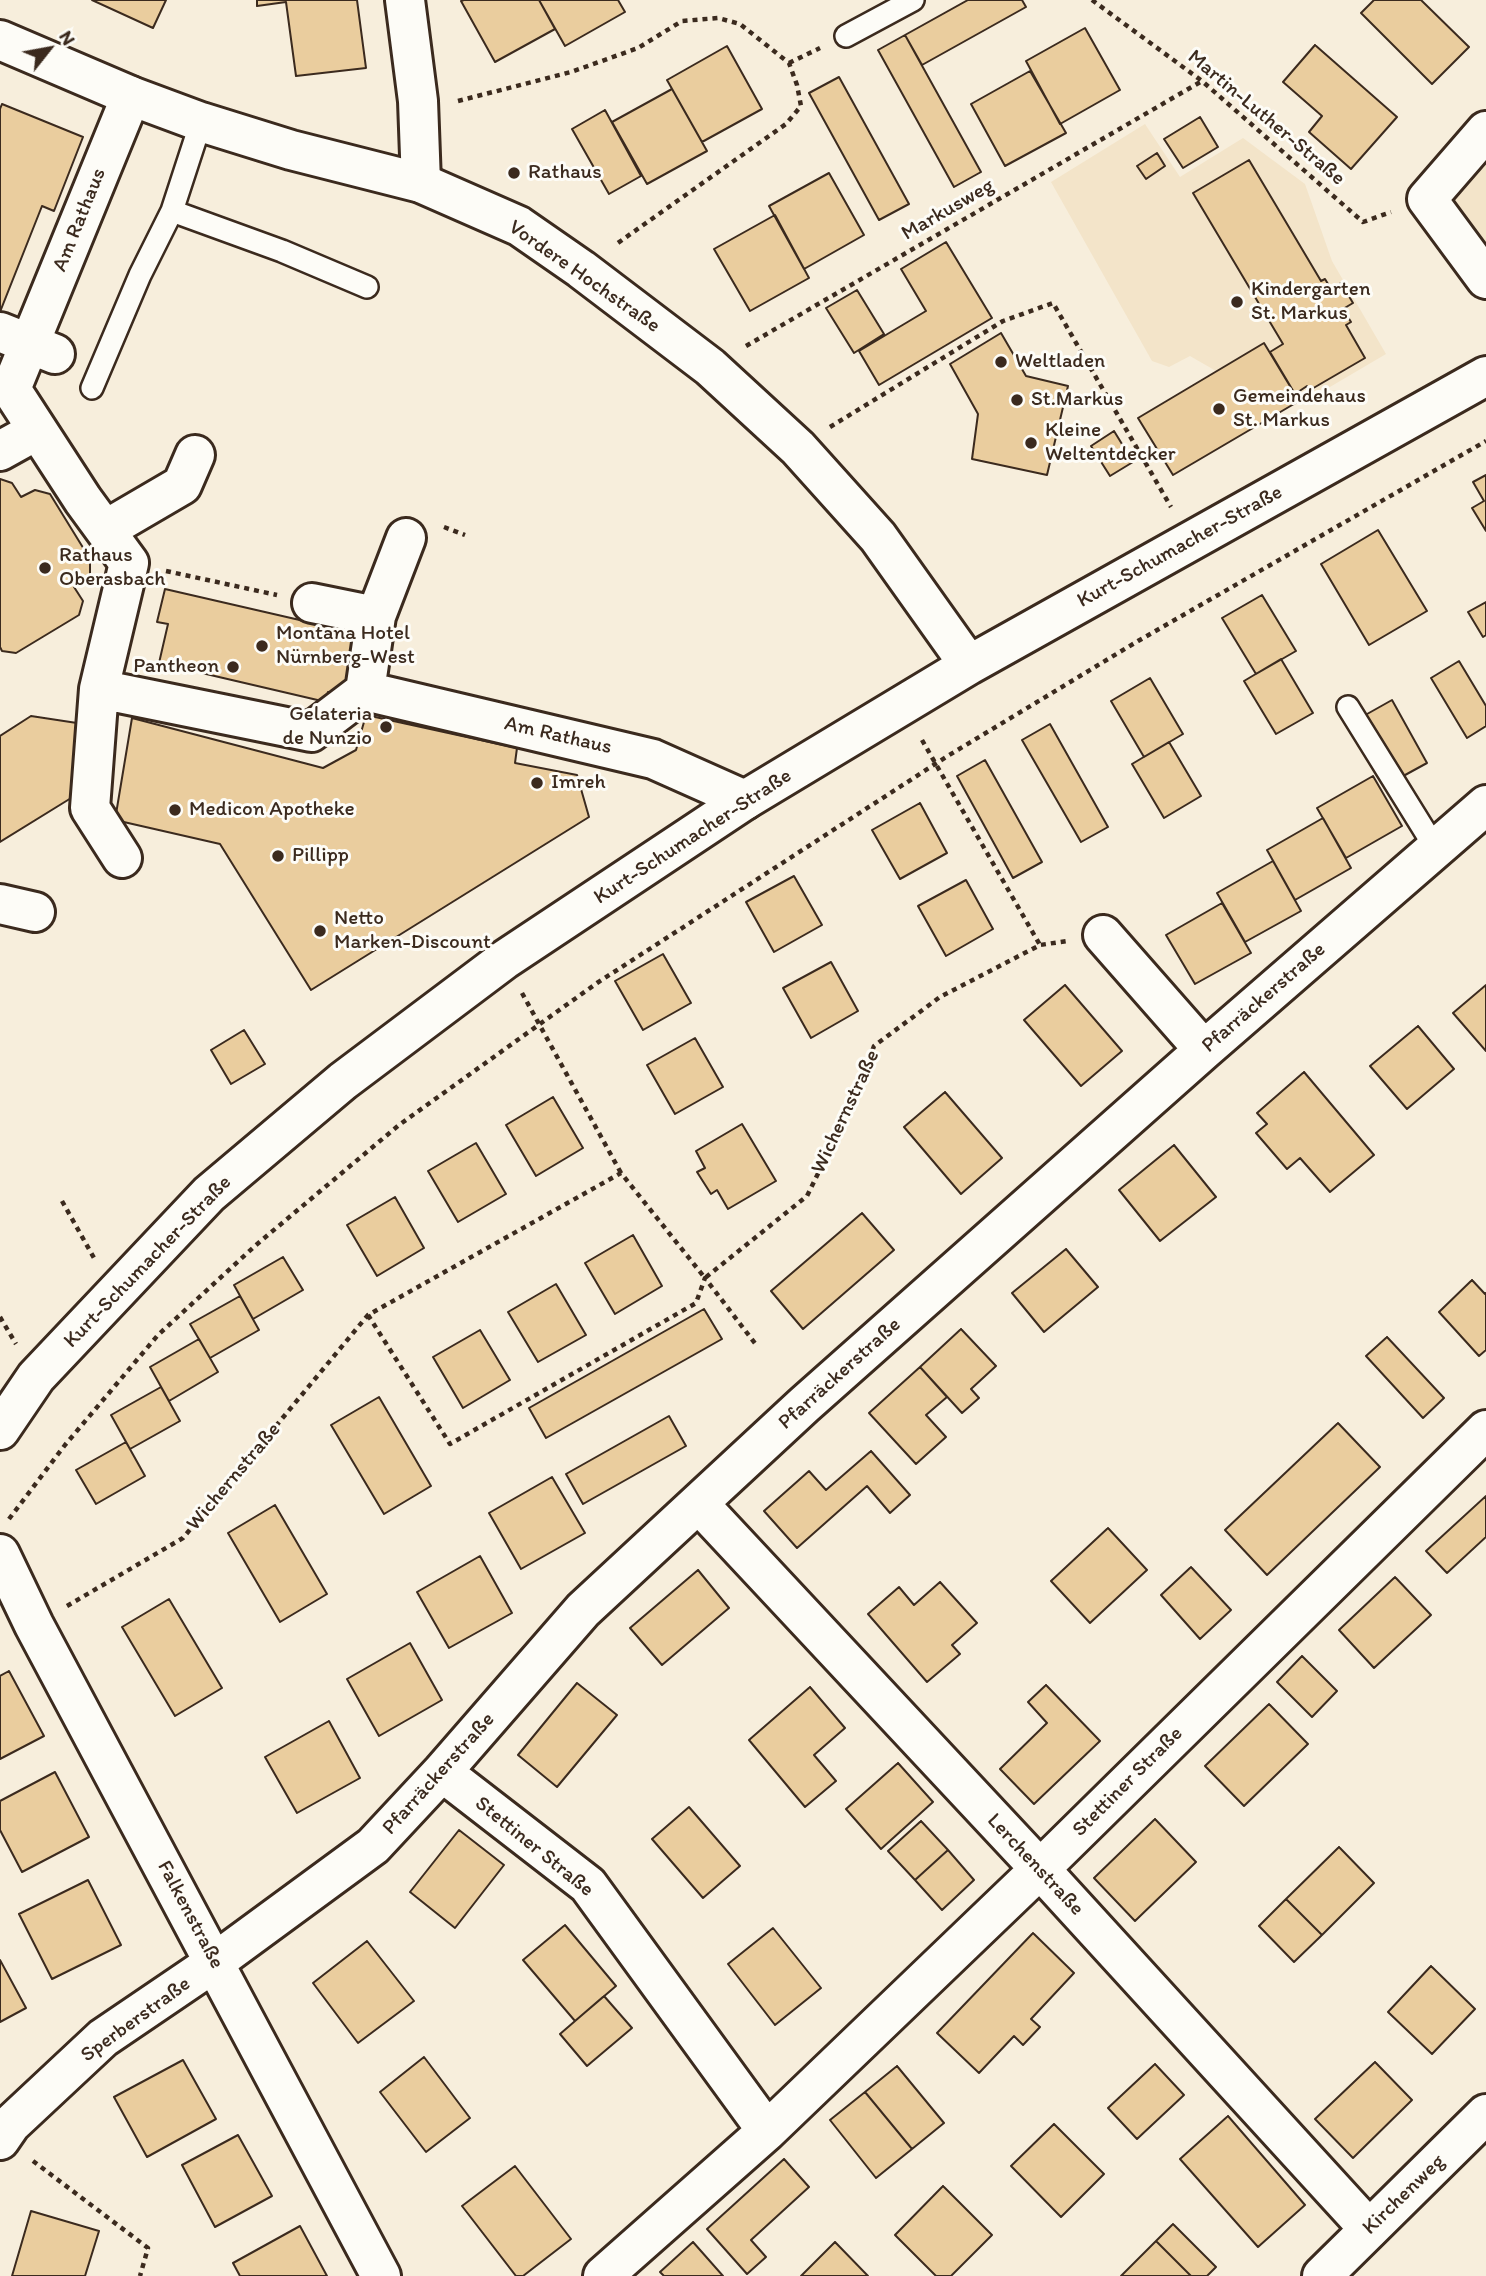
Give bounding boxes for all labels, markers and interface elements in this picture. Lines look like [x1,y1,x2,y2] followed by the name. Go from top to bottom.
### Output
[14,14,84,84] north arrow
[54,26,81,49] text: N
[1182,45,1350,191] street label: Martin-Luther-Straße
[528,160,602,186] place label: Rathaus
[48,165,112,275] street label: Am Rathaus
[506,165,522,181] marker: Rathaus
[897,173,999,247] street label: Markusweg
[503,215,665,339] street label: Vordere Hochstraße
[1251,277,1371,327] place label: Kindergarten St. Markus
[1229,294,1245,310] marker: Kindergarten St. Markus
[1015,349,1105,375] place label: Weltladen
[993,354,1009,370] marker: Weltladen
[1233,384,1366,434] place label: Gemeindehaus St. Markus
[1031,387,1123,413] place label: St.Markus
[1009,392,1025,408] marker: St.Markus
[1211,401,1227,417] marker: Gemeindehaus St. Markus
[1045,418,1176,468] place label: Kleine Weltentdecker
[1023,435,1039,451] marker: Kleine Weltentdecker
[1073,480,1287,614] street label: Kurt-Schumacher-Straße
[59,543,165,593] place label: Rathaus Oberasbach
[37,560,53,576] marker: Rathaus Oberasbach
[276,621,415,671] place label: Montana Hotel Nürnberg-West
[254,638,270,654] marker: Montana Hotel Nürnberg-West
[133,654,219,680] place label: Pantheon
[225,659,241,675] marker: Pantheon
[283,702,372,752] place label: Gelateria de Nunzio
[502,711,614,761] street label: Am Rathaus
[378,719,394,735] marker: Gelateria de Nunzio
[589,764,797,910] street label: Kurt-Schumacher-Straße
[551,770,606,796] place label: Imreh
[529,775,545,791] marker: Imreh
[189,797,355,823] place label: Medicon Apotheke
[167,802,183,818] marker: Medicon Apotheke
[292,843,349,869] place label: Pillipp
[270,848,286,864] marker: Pillipp
[334,906,491,956] place label: Netto Marken-Discount
[312,923,328,939] marker: Netto Marken-Discount
[1197,937,1331,1059] street label: Pfarräckerstraße
[806,1046,886,1178] street label: Wichernstraße
[59,1170,237,1354] street label: Kurt-Schumacher-Straße
[774,1313,906,1435] street label: Pfarräckerstraße
[181,1418,287,1536] street label: Wichernstraße
[378,1708,500,1840] street label: Pfarräckerstraße
[1068,1722,1188,1842] street label: Stettiner Straße
[469,1791,599,1903] street label: Stettiner Straße
[981,1809,1089,1921] street label: Lerchenstraße
[151,1857,229,1973] street label: Falkenstraße
[76,1972,196,2068] street label: Sperberstraße
[1358,2150,1450,2240] street label: Kirchenweg

